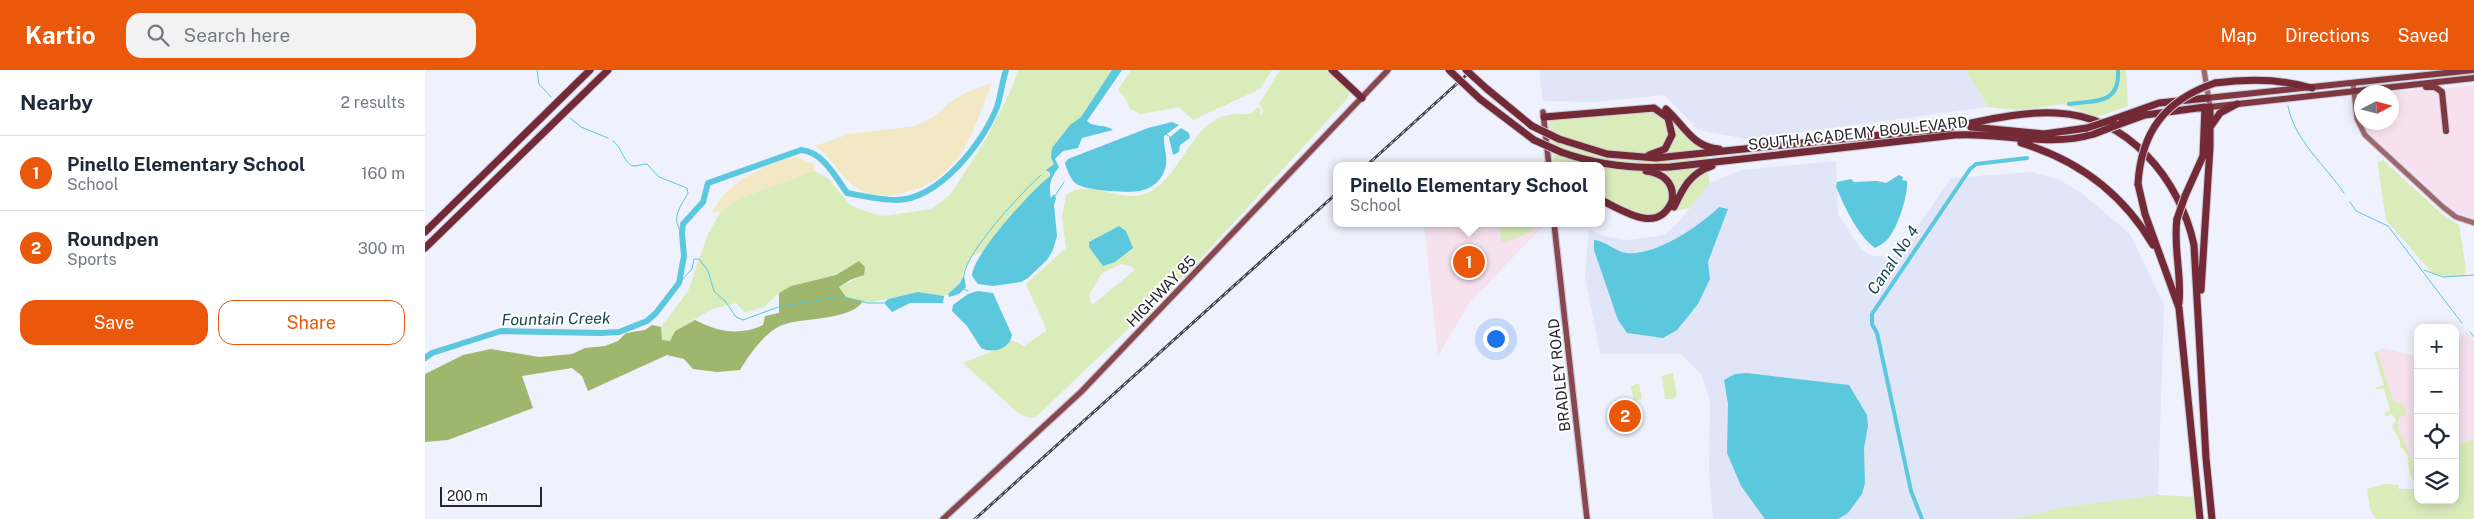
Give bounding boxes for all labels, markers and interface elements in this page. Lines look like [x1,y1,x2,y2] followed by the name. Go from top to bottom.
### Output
[126,13,476,58] search box
[25,21,96,49] text: Kartio
[144,21,172,49] icon: search
[184,24,290,46] text: Search here
[2220,25,2257,46] text: Map
[2285,25,2370,46] text: Directions
[2398,25,2449,46] text: Saved
[2354,85,2399,130] north arrow
[20,90,93,115] text: Nearby
[340,93,405,112] text: 2 results
[1747,113,1969,153] street label: SOUTH ACADEMY BOULEVARD
[67,153,305,175] text: Pinello Elementary School
[1333,162,1605,227] popup
[33,164,39,183] text: 1
[361,164,405,183] text: 160 m
[1350,174,1588,196] text: Pinello Elementary School
[67,175,118,194] text: School
[1350,196,1401,215] text: School
[1863,222,1923,298] water label: Canal No 4
[67,228,159,250] text: Roundpen
[31,239,41,258] text: 2
[358,239,405,258] text: 300 m
[1453,243,1485,281] pin: 1
[67,250,117,269] text: Sports
[1123,252,1199,330] street label: HIGHWAY 85
[20,300,208,345] button: Save
[218,300,405,345] button: Share
[501,309,611,329] water label: Fountain Creek
[1545,318,1573,432] street label: BRADLEY ROAD
[2414,324,2459,504] map controls
[2414,324,2459,369] button: +
[1483,326,1509,352] your location
[2414,369,2459,414] button: −
[1609,397,1641,435] pin: 2
[2414,414,2459,459] button: locate
[2414,459,2459,504] button: layers
[440,484,543,507] scale bar
[447,488,488,504] text: 200 m

